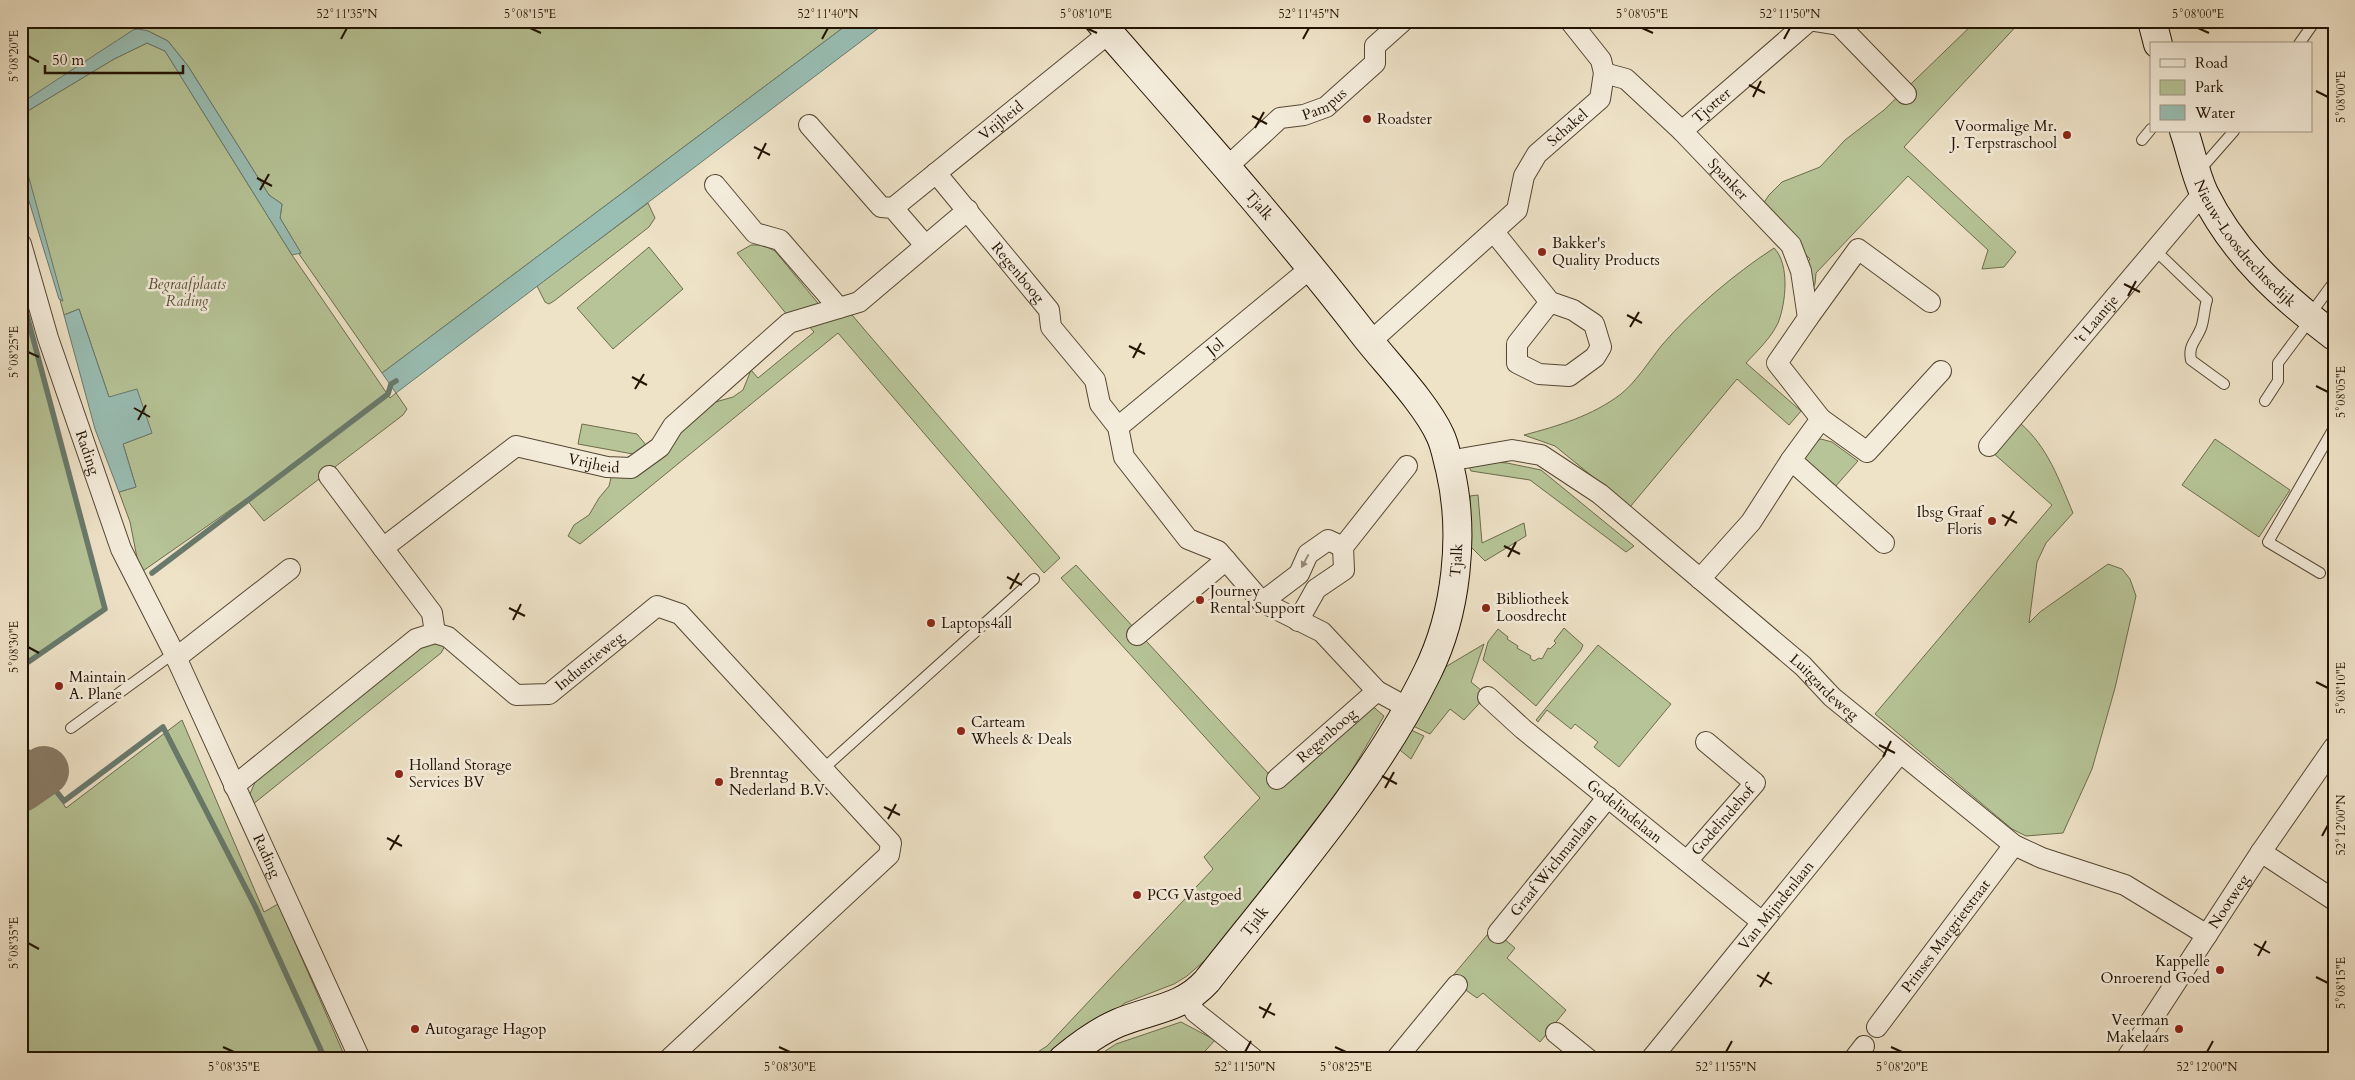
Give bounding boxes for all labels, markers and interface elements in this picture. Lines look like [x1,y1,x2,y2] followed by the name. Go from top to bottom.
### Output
[317,6,378,22] text: 52°11'35"N
[504,6,556,22] text: 5°08'15"E
[798,6,859,22] text: 52°11'40"N
[1060,6,1112,22] text: 5°08'10"E
[1279,6,1340,22] text: 52°11'45"N
[1616,6,1668,22] text: 5°08'05"E
[1760,6,1821,22] text: 52°11'50"N
[2172,6,2224,22] text: 5°08'00"E
[6,30,22,82] text: 5°08'20"E
[45,42,182,74] scale bar
[2150,42,2312,132] legend
[52,50,84,70] text: 50 m
[2195,53,2228,73] text: Road
[2333,71,2349,123] text: 5°08'00"E
[2195,77,2224,97] text: Park
[1299,83,1351,125] street label: Pampus
[1688,83,1735,128] street label: Tjotter
[974,96,1028,145] street label: Vrijheid
[2194,103,2236,123] text: Water
[1543,104,1592,151] street label: Schakel
[1377,109,1433,129] place label: Roadster
[1361,113,1373,125] marker: Roadster
[1949,116,2057,153] place label: Voormalige Mr. J. Terpstraschool
[2061,129,2073,141] marker: Voormalige Mr. J. Terpstraschool
[1703,154,1753,205] street label: Spanker
[2189,176,2300,311] street label: Nieuw-Loosdrechtsedijk
[1240,186,1278,224] street label: Tjalk
[1552,233,1660,270] place label: Bakker's Quality Products
[987,238,1050,308] street label: Regenboog
[1536,246,1548,258] marker: Bakker's Quality Products
[148,274,226,311] park label: Begraafplaats Rading
[2070,290,2123,348] street label: 't Laantje
[6,326,22,378] text: 5°08'25"E
[1201,334,1228,361] street label: Jol
[2333,366,2349,418] text: 5°08'05"E
[71,428,105,478] street label: Rading
[566,448,620,478] street label: Vrijheid
[1916,502,1984,539] place label: Ibsg Graaf Floris
[1986,515,1998,527] marker: Ibsg Graaf Floris
[1445,543,1467,578] street label: Tjalk
[1301,553,1309,568] one-way arrow
[1208,581,1305,618] place label: Journey Rental Support
[1496,589,1569,626] place label: Bibliotheek Loosdrecht
[1194,594,1206,606] marker: Journey Rental Support
[1480,602,1492,614] marker: Bibliotheek Loosdrecht
[941,613,1012,633] place label: Laptops4all
[925,617,937,629] marker: Laptops4all
[6,621,22,673] text: 5°08'30"E
[551,627,629,695] street label: Industrieweg
[1785,649,1863,725] street label: Luitgardeweg
[2333,662,2349,714] text: 5°08'10"E
[69,667,127,704] place label: Maintain A. Plane
[53,680,65,692] marker: Maintain A. Plane
[1292,703,1361,767] street label: Regenboog
[970,712,1072,749] place label: Carteam Wheels & Deals
[955,725,967,737] marker: Carteam Wheels & Deals
[409,755,512,792] place label: Holland Storage Services BV
[729,763,829,800] place label: Brenntag Nederland B.V.
[393,768,405,780] marker: Holland Storage Services BV
[1583,775,1667,848] street label: Godelindelaan
[713,776,725,788] marker: Brenntag Nederland B.V.
[1686,779,1760,860] street label: Godelindehof
[2333,794,2349,855] text: 52°12'00"N
[1505,808,1602,921] street label: Graaf Wichmanlaan
[248,831,286,882] street label: Rading
[1734,856,1819,954] street label: Van Mijndenlaan
[2204,870,2254,933] street label: Nootweg
[1896,875,1995,997] street label: Prinses Margrietstraat
[1147,885,1242,905] place label: PCG Vastgoed
[1131,889,1143,901] marker: PCG Vastgoed
[1236,902,1273,941] street label: Tjalk
[6,917,22,969] text: 5°08'35"E
[2101,951,2210,988] place label: Kappelle Onroerend Goed
[2333,957,2349,1009] text: 5°08'15"E
[2214,964,2226,976] marker: Kappelle Onroerend Goed
[2106,1010,2169,1047] place label: Veerman Makelaars
[425,1019,546,1039] place label: Autogarage Hagop
[409,1023,421,1035] marker: Autogarage Hagop
[2173,1023,2185,1035] marker: Veerman Makelaars
[208,1059,260,1075] text: 5°08'35"E
[764,1059,816,1075] text: 5°08'30"E
[1215,1059,1276,1075] text: 52°11'50"N
[1320,1059,1372,1075] text: 5°08'25"E
[1696,1059,1757,1075] text: 52°11'55"N
[1876,1059,1928,1075] text: 5°08'20"E
[2177,1059,2238,1075] text: 52°12'00"N

